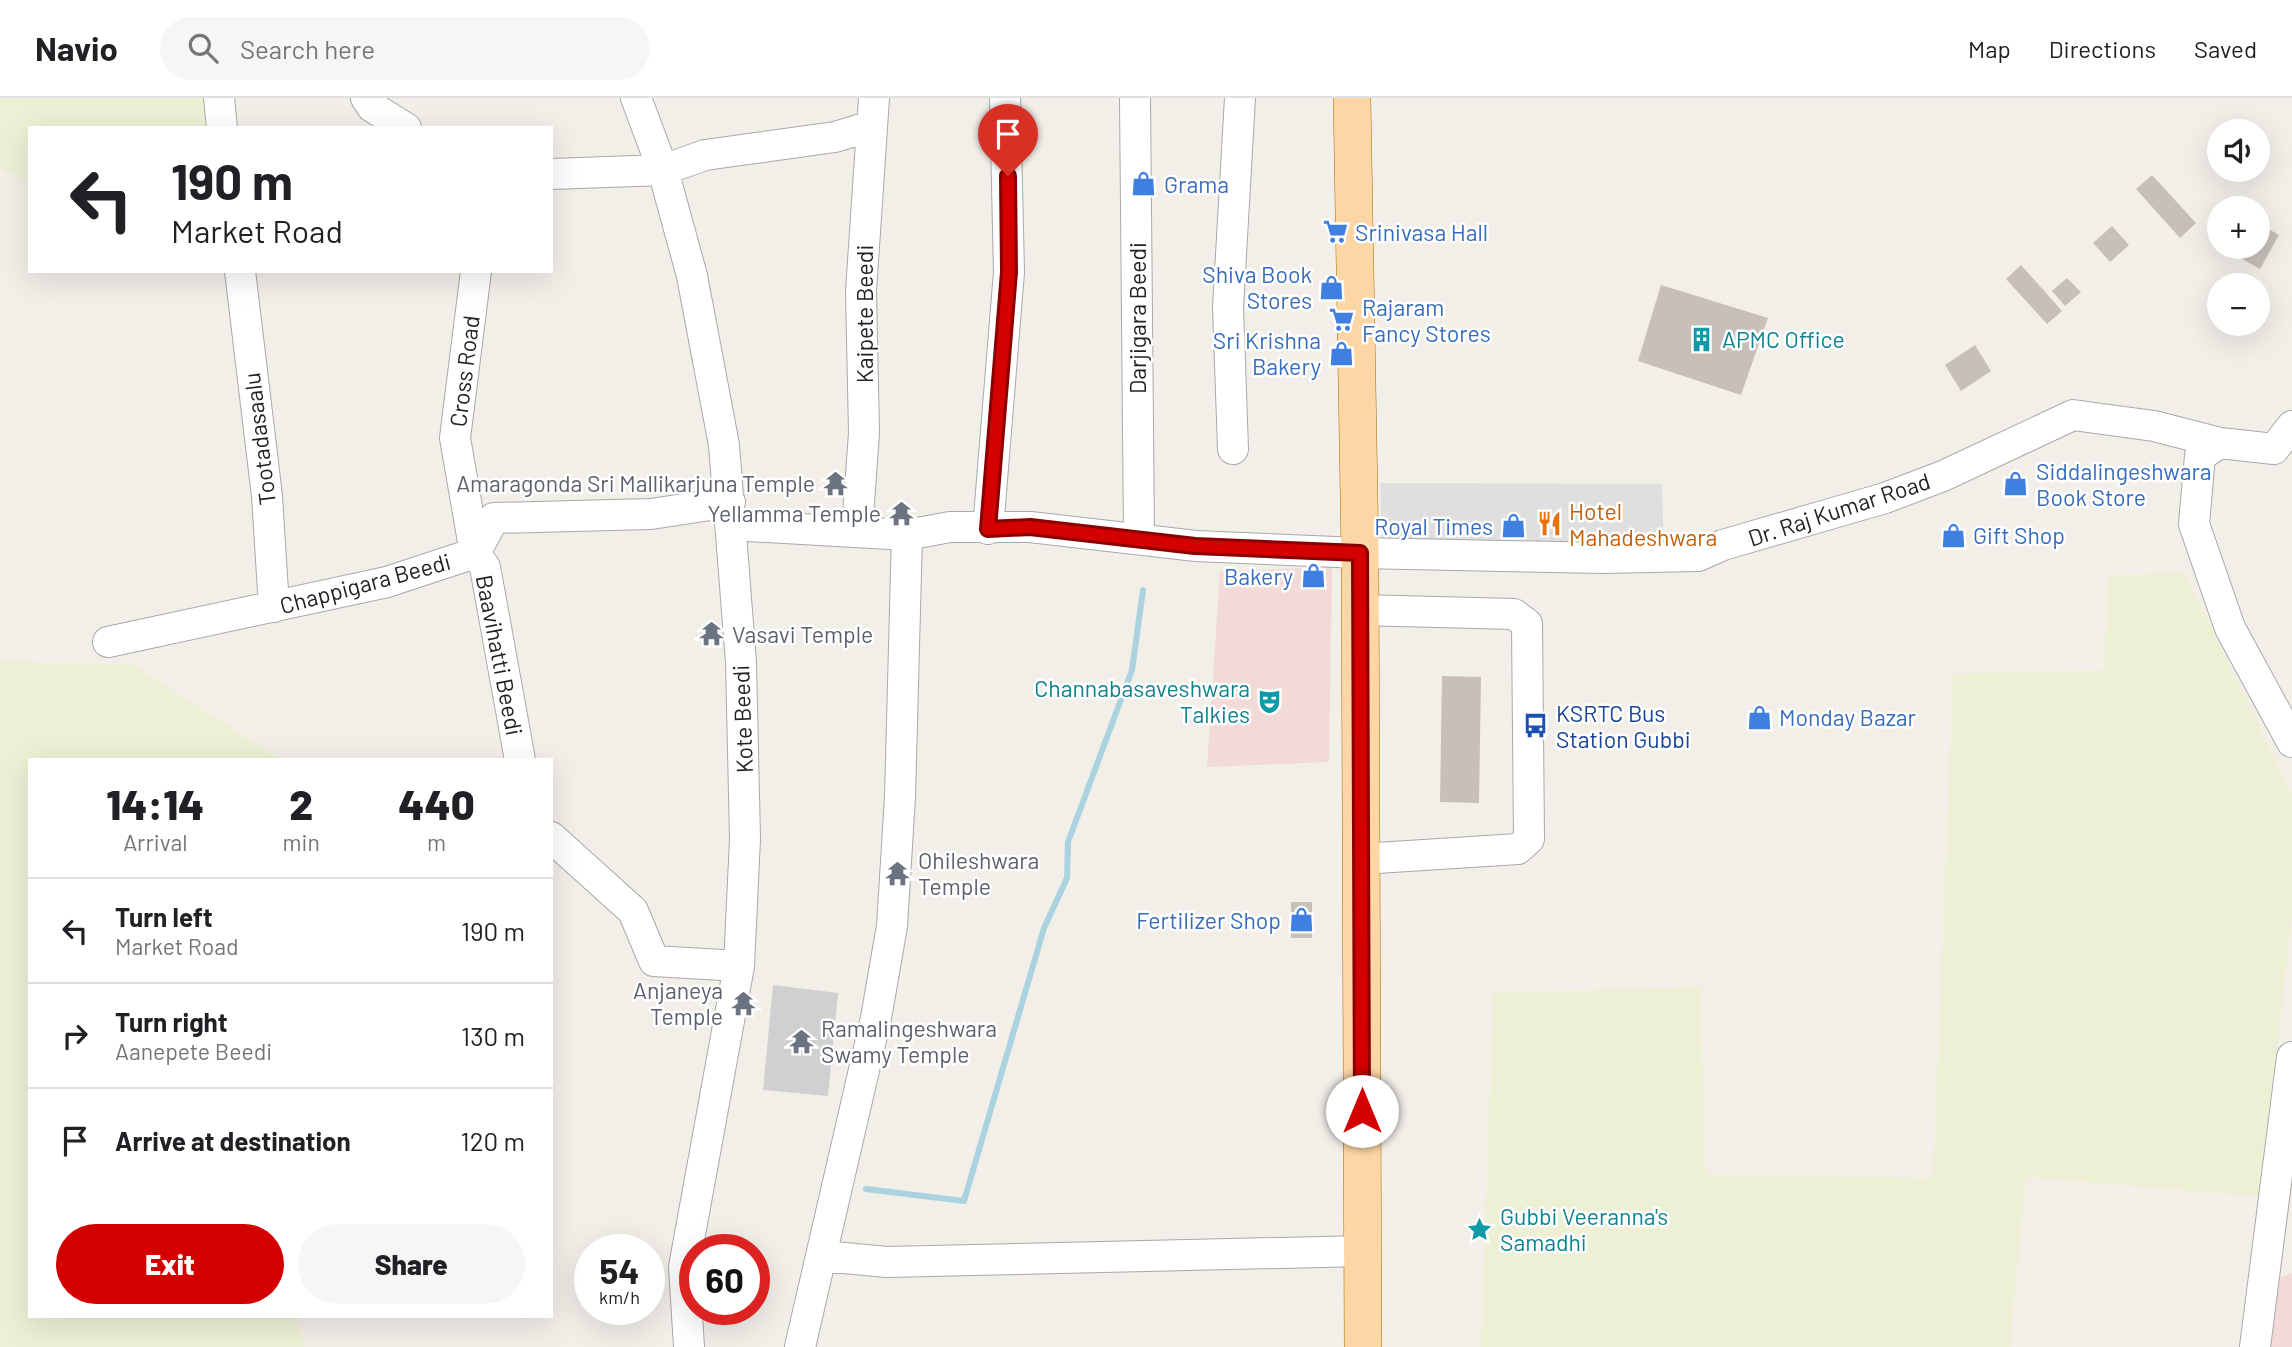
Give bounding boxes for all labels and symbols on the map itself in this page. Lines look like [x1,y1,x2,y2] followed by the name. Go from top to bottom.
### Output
[978,104,1038,176] pin
[1130,170,1158,198] shop icon: Grama
[1164,170,1229,198] place label: Grama
[1321,218,1349,246] supermarket icon: Srinivasa Hall
[1355,218,1488,246] place label: Srinivasa Hall
[1123,242,1151,394] street label: Darjigara Beedi
[850,245,878,383] street label: Kaipete Beedi
[1202,260,1312,314] place label: Shiva Book Stores
[1318,273,1346,301] shop icon: Shiva Book Stores
[1362,293,1491,347] place label: Rajaram Fancy Stores
[1328,306,1356,334] supermarket icon: Rajaram Fancy Stores
[443,314,485,428] street label: Cross Road
[1688,325,1716,353] building icon: APMC Office
[1722,325,1845,353] place label: APMC Office
[1213,326,1321,380] place label: Sri Krishna Bakery
[1327,339,1355,367] shop icon: Sri Krishna Bakery
[237,371,281,507] street label: Tootadasaalu
[2036,457,2212,511] place label: Siddalingeshwara Book Store
[1744,466,1934,552] street label: Dr. Raj Kumar Road
[456,469,815,497] place label: Amaragonda Sri Mallikarjuna Temple
[821,469,849,497] temple icon: Amaragonda Sri Mallikarjuna Temple
[2002,470,2030,498] shop icon: Siddalingeshwara Book Store
[1569,497,1717,551] place label: Hotel Mahadeshwara
[707,499,881,527] place label: Yellamma Temple
[887,499,915,527] temple icon: Yellamma Temple
[1535,510,1563,538] restaurant icon: Hotel Mahadeshwara
[1374,512,1493,540] place label: Royal Times
[1499,512,1527,540] shop icon: Royal Times
[1939,521,1967,549] shop icon: Gift Shop
[1973,521,2065,549] place label: Gift Shop
[277,547,453,619] street label: Chappigara Beedi
[1224,562,1293,590] place label: Bakery
[1299,562,1327,590] shop icon: Bakery
[471,572,529,738] street label: Baavihatti Beedi
[698,620,726,648] temple icon: Vasavi Temple
[732,620,873,648] place label: Vasavi Temple
[726,664,758,774] street label: Kote Beedi
[1034,674,1250,728] place label: Channabasaveshwara Talkies
[1256,687,1284,715] theatre icon: Channabasaveshwara Talkies
[1556,699,1691,753] place label: KSRTC Bus Station Gubbi
[1745,703,1773,731] shop icon: Monday Bazar
[1779,703,1917,731] place label: Monday Bazar
[1522,712,1550,740] bus stop icon: KSRTC Bus Station Gubbi
[918,846,1039,900] place label: Ohileshwara Temple
[884,859,912,887] temple icon: Ohileshwara Temple
[1136,906,1281,934] place label: Fertilizer Shop
[1287,906,1315,934] shop icon: Fertilizer Shop
[633,976,723,1030] place label: Anjaneya Temple
[729,989,757,1017] temple icon: Anjaneya Temple
[821,1014,997,1068] place label: Ramalingeshwara Swamy Temple
[787,1027,815,1055] temple icon: Ramalingeshwara Swamy Temple
[1325,1074,1399,1148] position arrow
[1500,1202,1668,1256] place label: Gubbi Veeranna's Samadhi
[1466,1215,1494,1243] place icon: Gubbi Veeranna's Samadhi
[679,1234,770,1325] speed limit sign: 60

